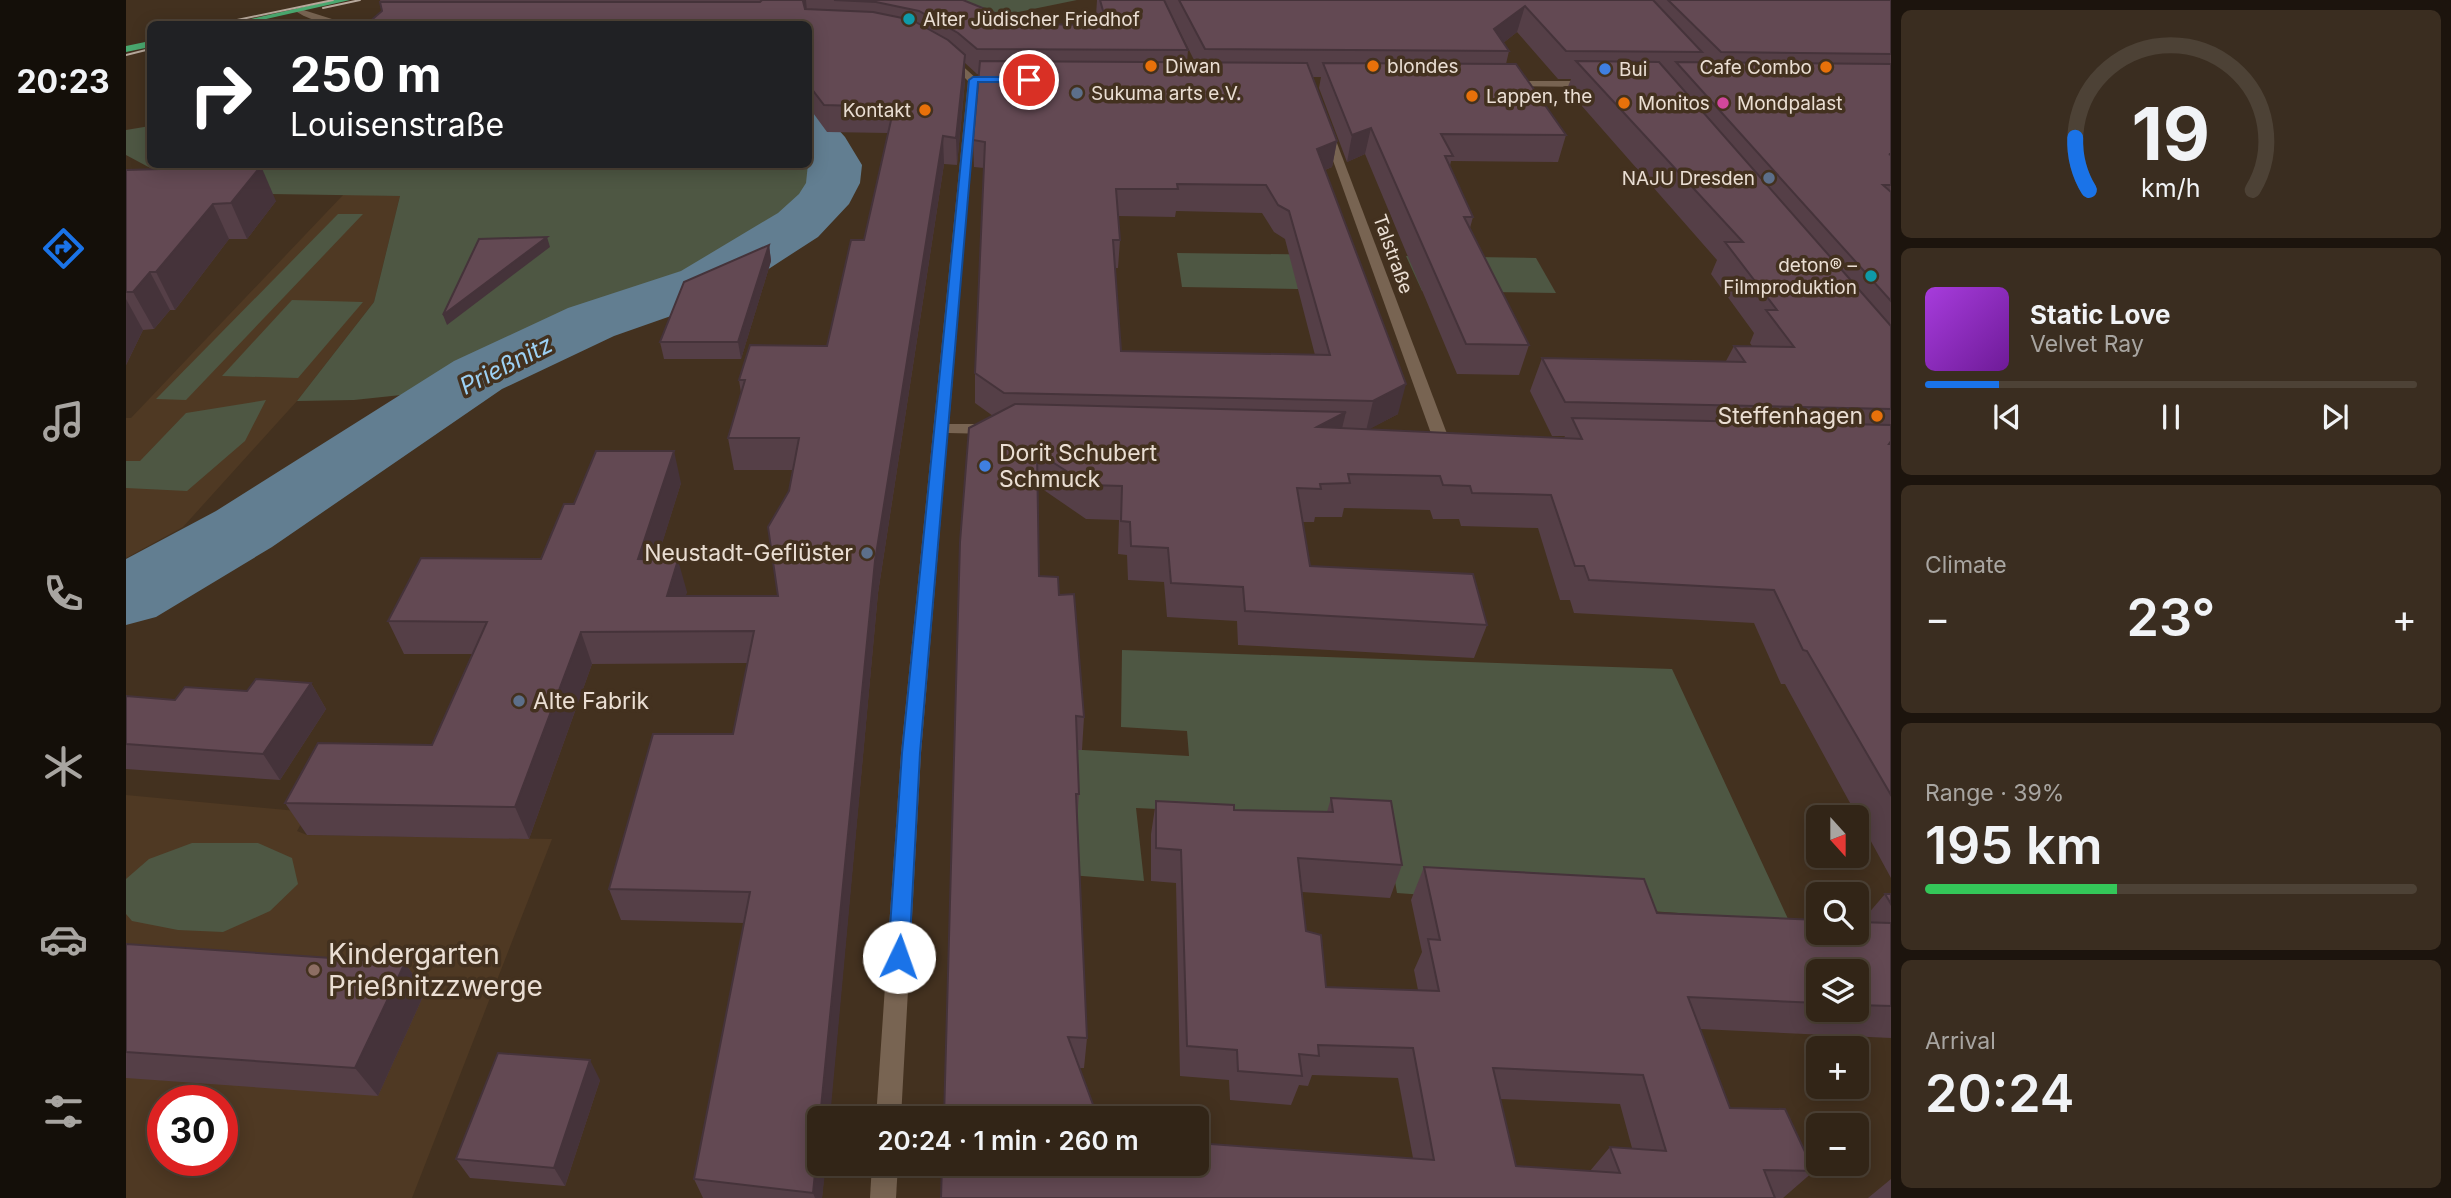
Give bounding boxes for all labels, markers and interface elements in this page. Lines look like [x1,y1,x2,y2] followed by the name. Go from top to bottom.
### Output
[923,8,1140,31] place label: Alter Jüdischer Friedhof
[901,11,917,27] marker: Alter Jüdischer Friedhof
[290,45,442,104] text: 250 m
[175,49,266,140] icon: right
[999,50,1059,110] pin
[1165,55,1221,78] place label: Diwan
[1387,55,1459,78] place label: blondes
[1700,56,1812,79] place label: Cafe Combo
[1143,58,1159,74] marker: Diwan
[1365,58,1381,74] marker: blondes
[1619,58,1647,81] place label: Bui
[1818,59,1834,75] marker: Cafe Combo
[1010,61,1048,99] icon: arrive
[1597,61,1613,77] marker: Bui
[16,62,110,101] text: 20:23
[1091,82,1242,105] place label: Sukuma arts e.V.
[1069,85,1085,101] marker: Sukuma arts e.V.
[1486,85,1592,108] place label: Lappen, the
[1464,88,1480,104] marker: Lappen, the
[2132,89,2210,178] text: 19
[1638,92,1710,115] place label: Monitos
[1737,92,1842,115] place label: Mondpalast
[1616,95,1632,111] marker: Monitos
[1715,95,1731,111] marker: Mondpalast
[843,99,911,122] place label: Kontakt
[917,102,933,118] marker: Kontakt
[290,105,504,144] text: Louisenstraße
[1622,167,1755,190] place label: NAJU Dresden
[1761,170,1777,186] marker: NAJU Dresden
[2141,173,2201,203] text: km/h
[1368,211,1418,297] street label: Talstraße
[39,224,88,273] icon: directions
[1723,254,1857,299] place label: deton® – Filmproduktion
[1863,268,1879,284] marker: deton® – Filmproduktion
[2030,299,2171,330] text: Static Love
[455,329,557,401] water label: Prießnitz
[2030,330,2144,358] text: Velvet Ray
[39,397,88,446] icon: music
[1988,398,2026,436] icon: previous
[2152,398,2190,436] icon: pause
[2316,398,2354,436] icon: next
[1717,402,1863,430] place label: Steffenhagen
[1869,408,1885,424] marker: Steffenhagen
[999,439,1158,493] place label: Dorit Schubert Schmuck
[977,458,993,474] marker: Dorit Schubert Schmuck
[644,539,853,567] place label: Neustadt-Geflüster
[859,545,875,561] marker: Neustadt-Geflüster
[1925,551,2007,579] text: Climate
[39,569,88,618] icon: phone
[2127,586,2215,649] text: 23°
[1925,595,1950,641] text: −
[2392,595,2417,641] text: +
[533,687,650,715] place label: Alte Fabrik
[511,693,527,709] marker: Alte Fabrik
[39,742,88,791] icon: climate
[1925,779,2064,807] text: Range · 39%
[1806,805,1869,868] north arrow
[1806,805,1869,1176] map controls
[1925,814,2102,877] text: 195 km
[1806,882,1869,945] button: search
[39,915,88,964] icon: car
[862,920,936,994] position arrow
[328,937,543,1003] place label: Kindergarten Prießnitzzwerge
[1806,959,1869,1022] button: layers
[306,962,322,978] marker: Kindergarten Prießnitzzwerge
[1925,1027,1996,1055] text: Arrival
[1806,1036,1869,1099] button: +
[1925,1062,2075,1125] text: 20:24
[147,1085,238,1176] speed limit sign: 30
[39,1087,88,1136] icon: filters
[1806,1113,1869,1176] button: −
[877,1125,1139,1156] text: 20:24 · 1 min · 260 m

